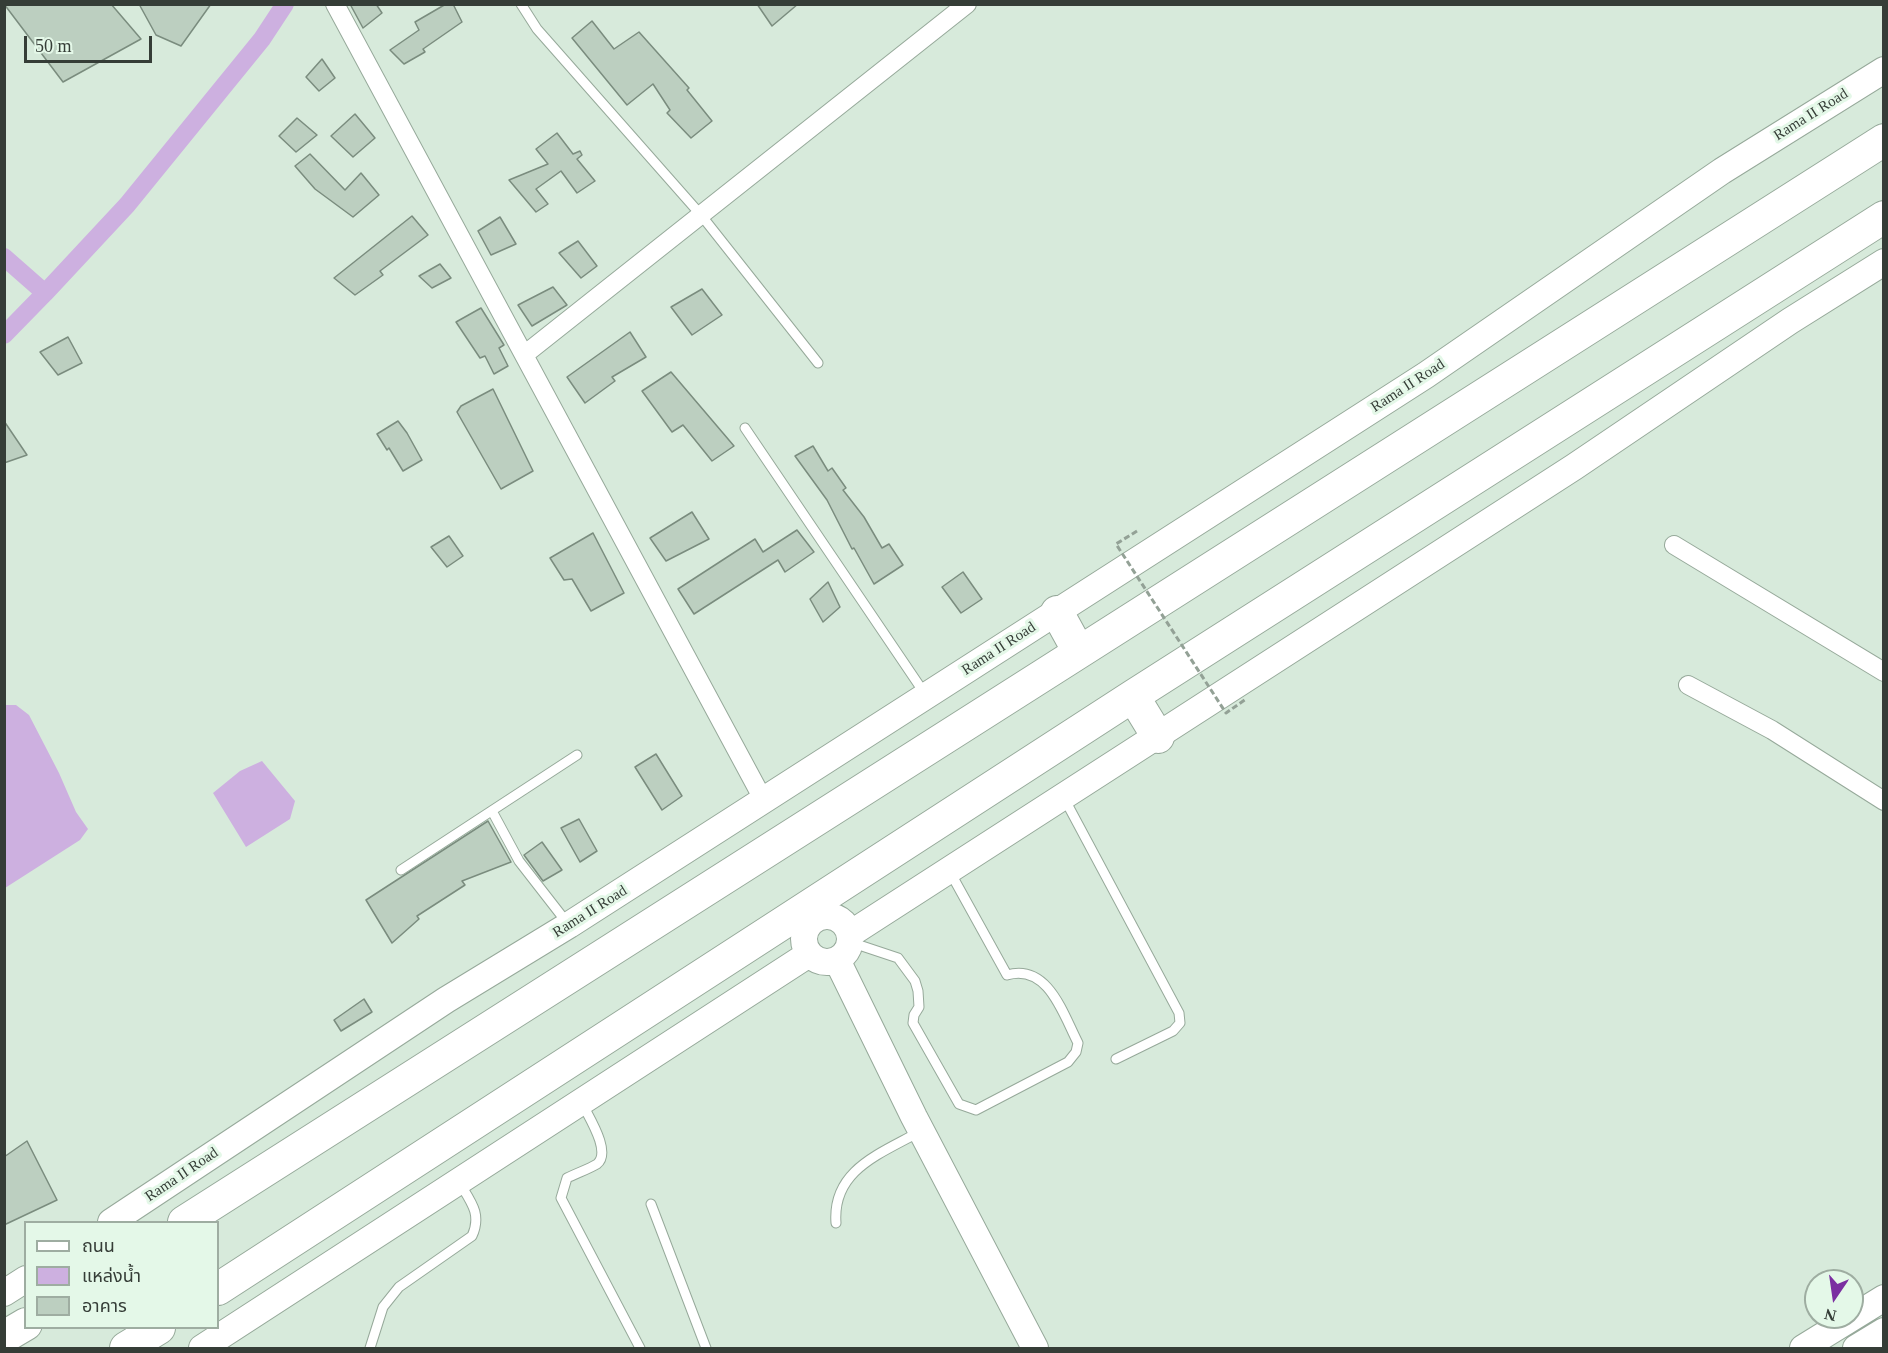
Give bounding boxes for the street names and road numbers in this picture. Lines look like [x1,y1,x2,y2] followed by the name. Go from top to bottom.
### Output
[1771,85,1851,145] street label: Rama II Road
[1368,356,1448,416] street label: Rama II Road
[959,619,1039,679] street label: Rama II Road
[550,882,630,942] street label: Rama II Road
[142,1144,222,1206] street label: Rama II Road

